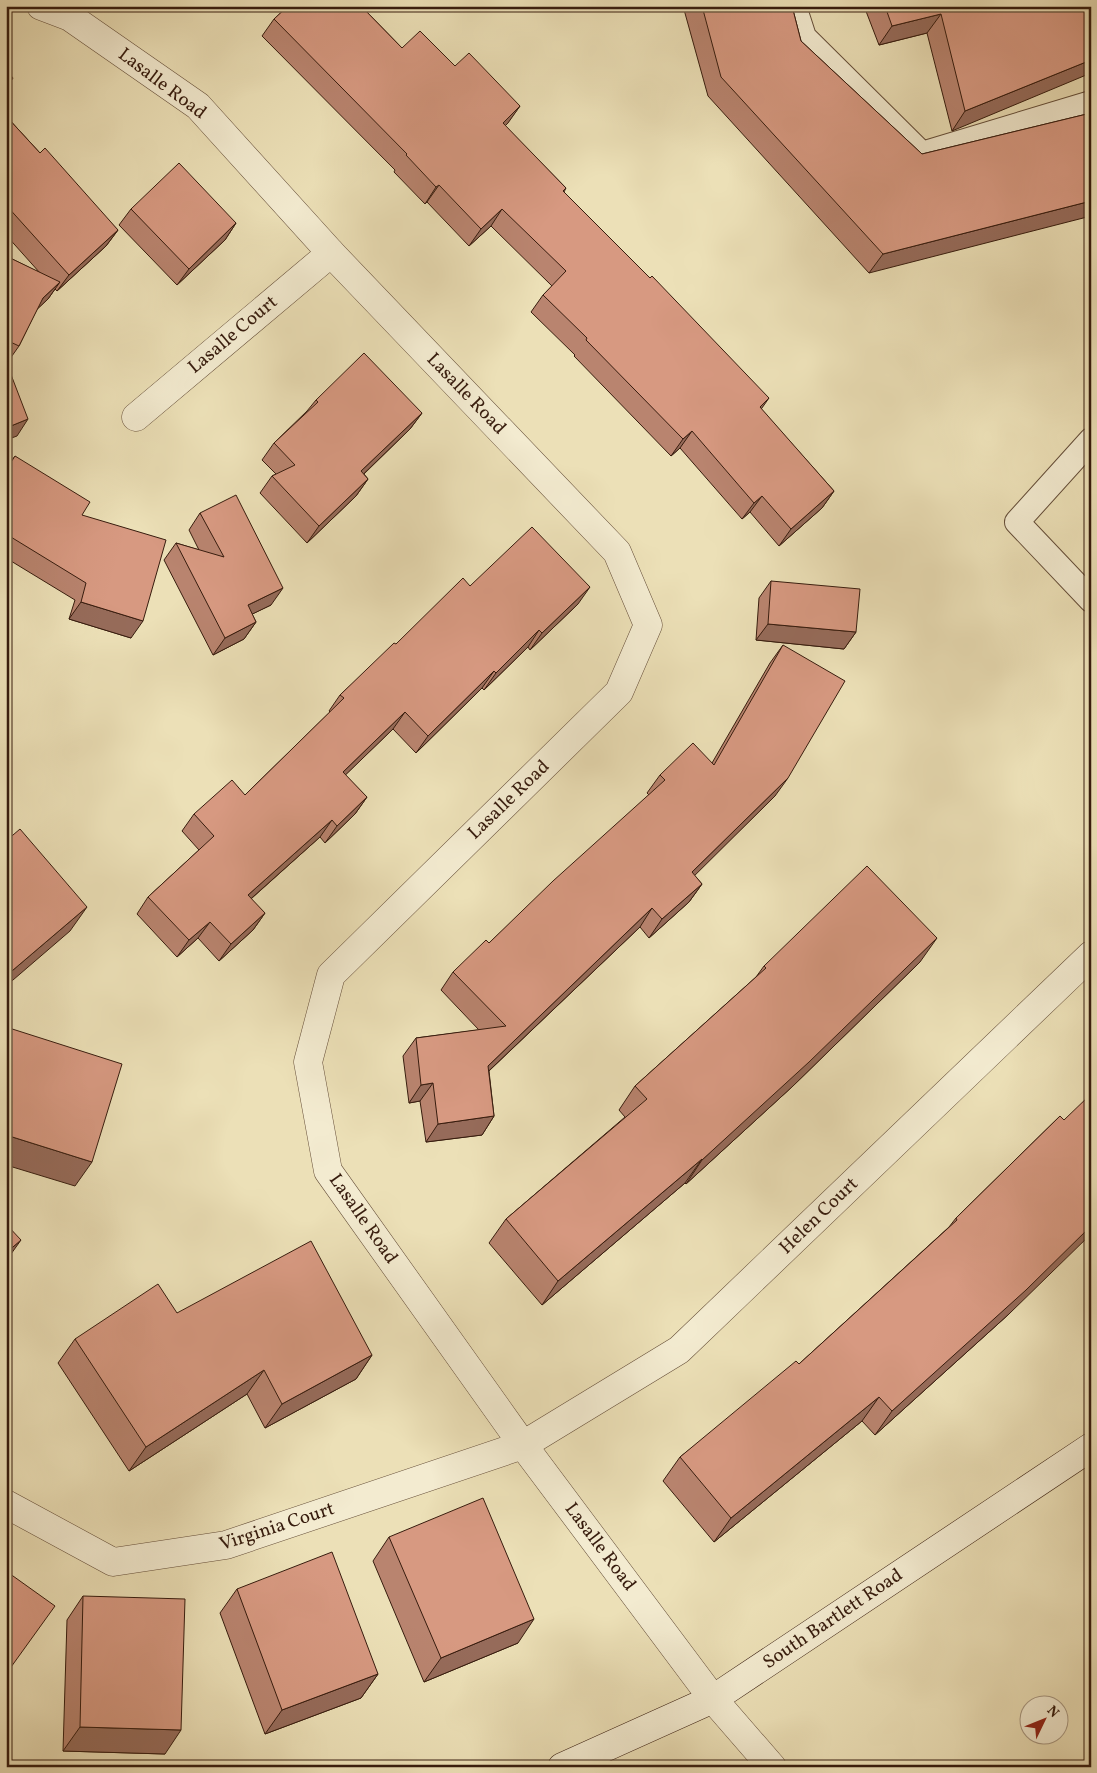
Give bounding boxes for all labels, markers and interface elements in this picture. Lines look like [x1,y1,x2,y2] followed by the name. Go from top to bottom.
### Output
[112,42,212,126] street label: Lasalle Road
[183,290,284,380] street label: Lasalle Court
[420,347,512,441] street label: Lasalle Road
[462,754,556,846] street label: Lasalle Road
[322,1169,404,1269] street label: Lasalle Road
[774,1171,865,1260] street label: Helen Court
[216,1496,338,1558] street label: Virginia Court
[558,1497,642,1597] street label: Lasalle Road
[758,1562,908,1676] street label: South Bartlett Road
[1020,1696,1070,1746] north arrow
[1042,1702,1063,1722] text: N

